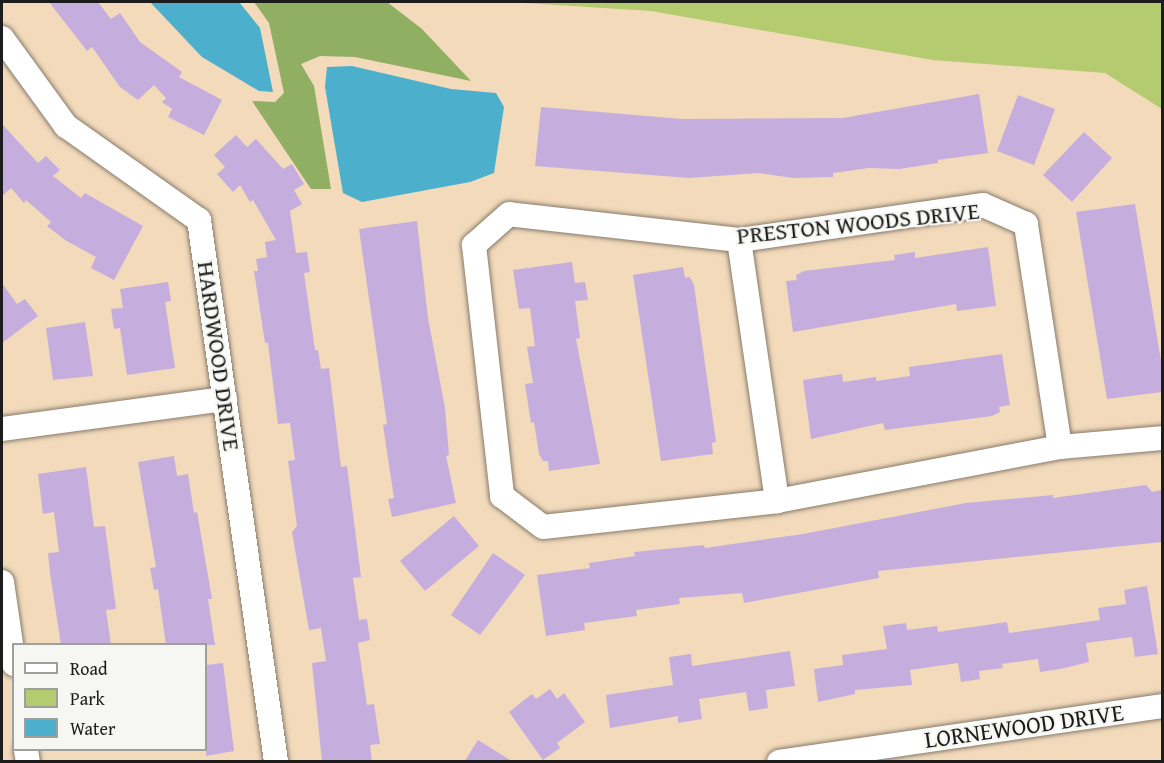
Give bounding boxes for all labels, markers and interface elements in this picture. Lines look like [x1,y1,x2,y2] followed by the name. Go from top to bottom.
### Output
[735,196,981,250] street label: PRESTON WOODS DRIVE
[191,259,247,453] street label: HARDWOOD DRIVE
[12,643,207,751] legend
[70,655,108,682] text: Road
[70,685,105,712] text: Park
[923,698,1125,754] street label: LORNEWOOD DRIVE
[70,715,115,742] text: Water

